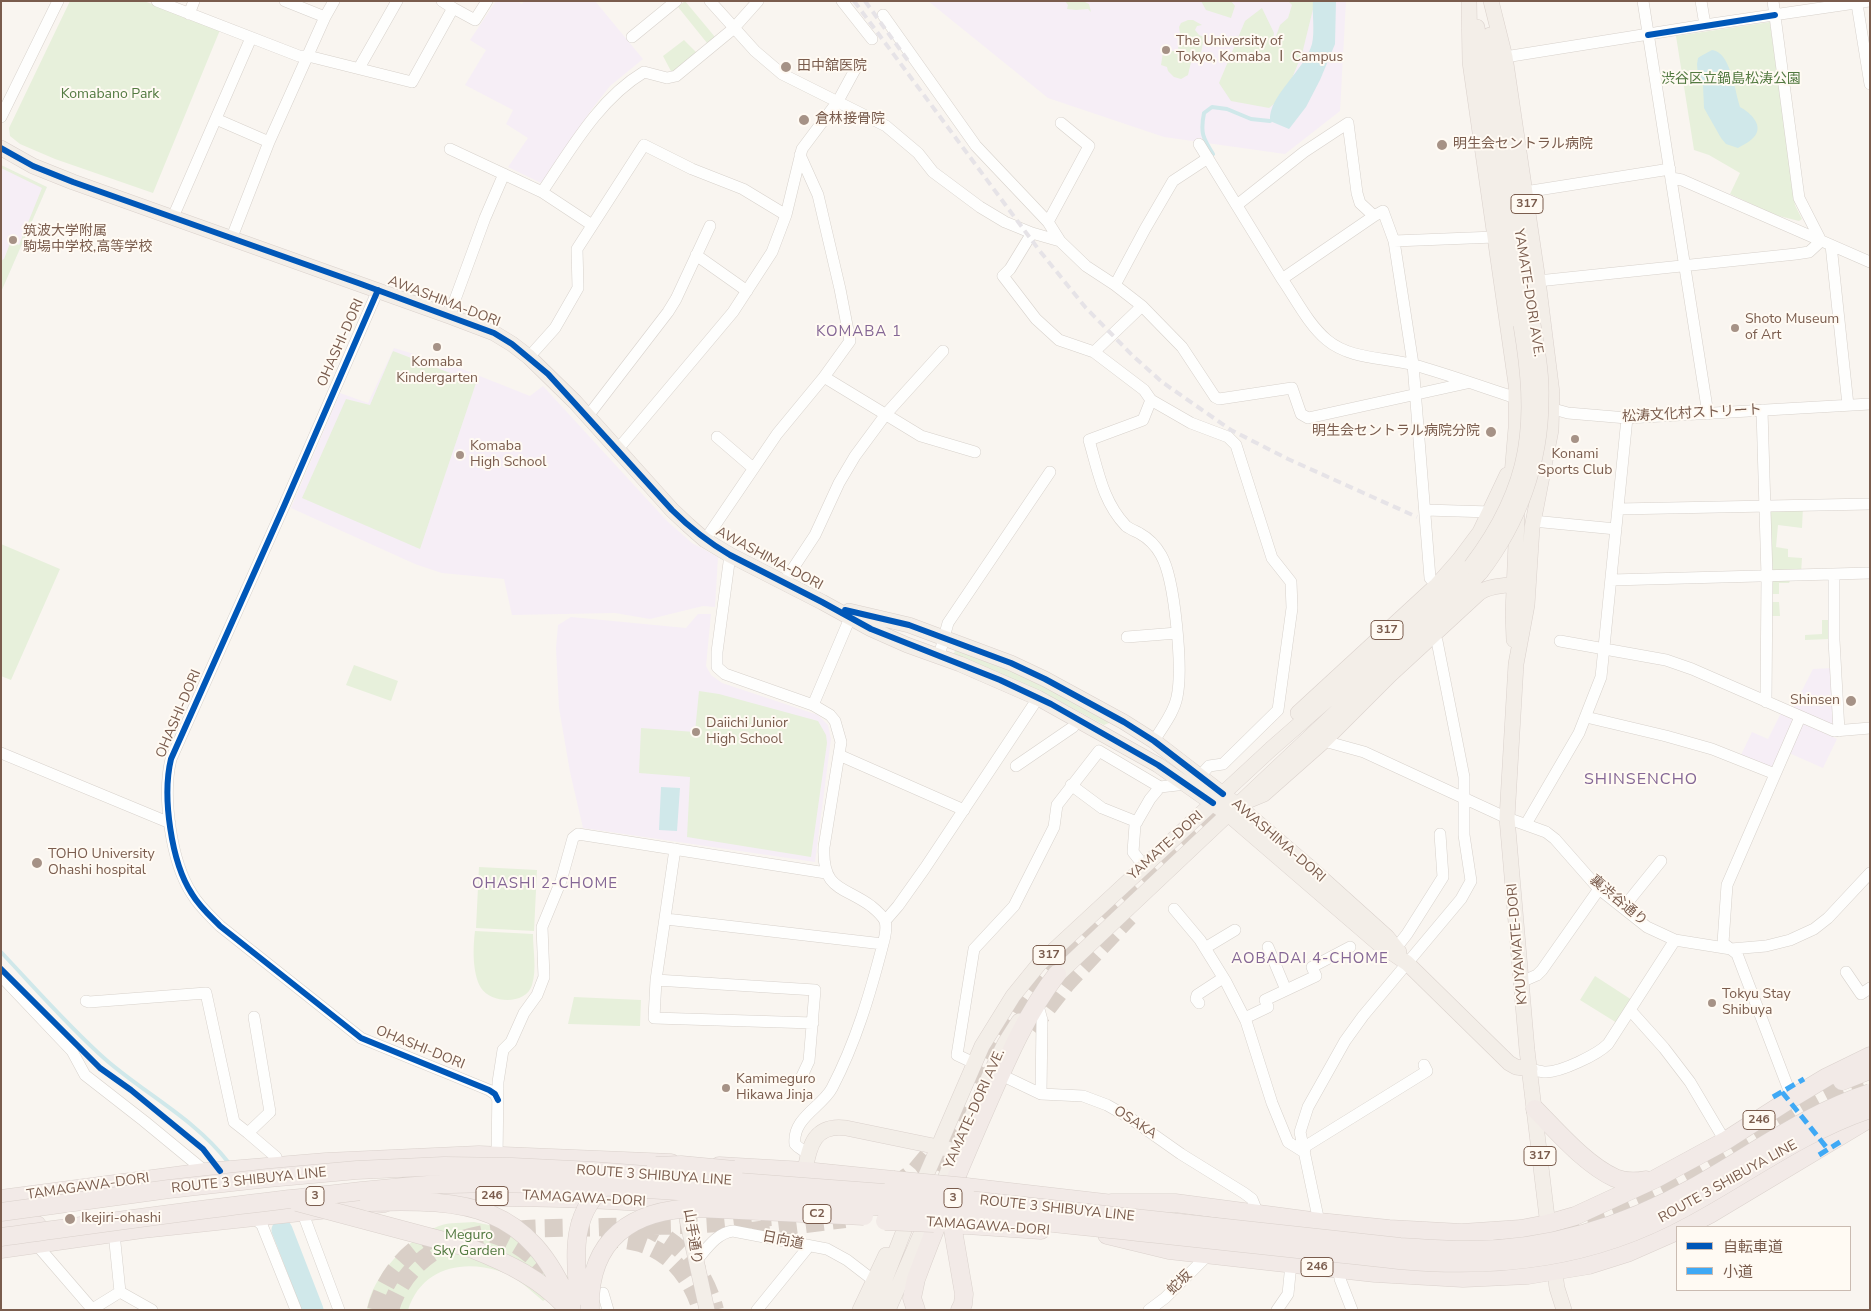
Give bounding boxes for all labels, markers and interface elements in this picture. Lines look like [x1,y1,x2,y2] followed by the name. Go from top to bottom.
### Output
[1176,34,1343,66] place label: The University of Tokyo, Komaba Ⅰ Campus
[1160,44,1172,56] marker: The University of Tokyo, Komaba Ⅰ Campus
[797,59,867,75] place label: 田中舘医院
[779,60,793,74] marker: 田中舘医院
[1661,72,1801,88] park label: 渋谷区立鍋島松涛公園
[61,87,159,103] park label: Komabano Park
[815,112,885,128] place label: 倉林接骨院
[797,113,811,127] marker: 倉林接骨院
[1453,137,1593,153] place label: 明生会セントラル病院
[1435,138,1449,152] marker: 明生会セントラル病院
[1511,194,1543,213] road number: 317
[23,224,152,256] place label: 筑波大学附属 駒場中学校,高等学校
[1510,228,1546,358] street label: YAMATE-DORI AVE.
[7,234,19,246] marker: 筑波大学附属 駒場中学校,高等学校
[385,273,503,331] street label: AWASHIMA-DORI
[314,296,368,390] street label: OHASHI-DORI
[1745,312,1839,344] place label: Shoto Museum of Art
[1729,322,1741,334] marker: Shoto Museum of Art
[815,323,903,341] district label: KOMABA 1
[431,341,443,353] marker: Komaba Kindergarten
[396,355,478,388] place label: Komaba Kindergarten
[1622,402,1762,426] street label: 松涛文化村ストリート
[1312,424,1480,440] place label: 明生会セントラル病院分院
[1484,425,1498,439] marker: 明生会セントラル病院分院
[1569,433,1581,445] marker: Konami Sports Club
[470,439,546,472] place label: Komaba High School
[1538,447,1612,480] place label: Konami Sports Club
[454,449,466,461] marker: Komaba High School
[713,524,825,594] street label: AWASHIMA-DORI
[1371,620,1403,640] road number: 317
[153,667,205,761] street label: OHASHI-DORI
[1790,693,1840,709] place label: Shinsen
[1844,694,1858,708] marker: Shinsen
[706,716,788,749] place label: Daiichi Junior High School
[690,726,702,738] marker: Daiichi Junior High School
[1583,770,1699,790] district label: SHINSENCHO
[1228,796,1328,886] street label: AWASHIMA-DORI
[1125,808,1207,884] street label: YAMATE-DORI
[48,847,155,880] place label: TOHO University Ohashi hospital
[30,856,44,870] marker: TOHO University Ohashi hospital
[1586,872,1650,930] street label: 裏渋谷通り
[470,875,620,893] district label: OHASHI 2-CHOME
[1504,882,1532,1006] street label: KYUYAMATE-DORI
[1033,946,1065,964] road number: 317
[1229,950,1391,968] district label: AOBADAI 4-CHOME
[1722,987,1791,1020] place label: Tokyu Stay Shibuya
[1706,997,1718,1009] marker: Tokyu Stay Shibuya
[373,1023,467,1073] street label: OHASHI-DORI
[941,1046,1009,1172] street label: YAMATE-DORI AVE.
[736,1072,816,1104] place label: Kamimeguro Hikawa Jinja
[720,1082,732,1094] marker: Kamimeguro Hikawa Jinja
[1110,1103,1160,1143] street label: OSAKA
[1743,1110,1775,1130] road number: 246
[1656,1137,1800,1227] street label: ROUTE 3 SHIBUYA LINE
[1524,1146,1556,1166] road number: 317
[576,1162,732,1190] street label: ROUTE 3 SHIBUYA LINE
[171,1165,327,1197] street label: ROUTE 3 SHIBUYA LINE
[26,1170,150,1204] street label: TAMAGAWA-DORI
[306,1186,324,1206] road number: 3
[476,1186,508,1206] road number: 246
[522,1187,646,1211] street label: TAMAGAWA-DORI
[944,1188,962,1208] road number: 3
[979,1193,1135,1225] street label: ROUTE 3 SHIBUYA LINE
[803,1204,831,1224] road number: C2
[679,1208,705,1266] street label: 山手通り
[81,1211,161,1227] place label: Ikejiri-ohashi
[63,1212,77,1226] marker: Ikejiri-ohashi
[926,1214,1050,1240] street label: TAMAGAWA-DORI
[1676,1226,1851,1291] legend
[433,1228,505,1260] park label: Meguro Sky Garden
[761,1229,805,1253] street label: 日向道
[1723,1237,1783,1257] text: 自転車道
[1301,1258,1333,1276] road number: 246
[1723,1262,1753,1282] text: 小道
[1164,1267,1196,1299] street label: 蛇坂

